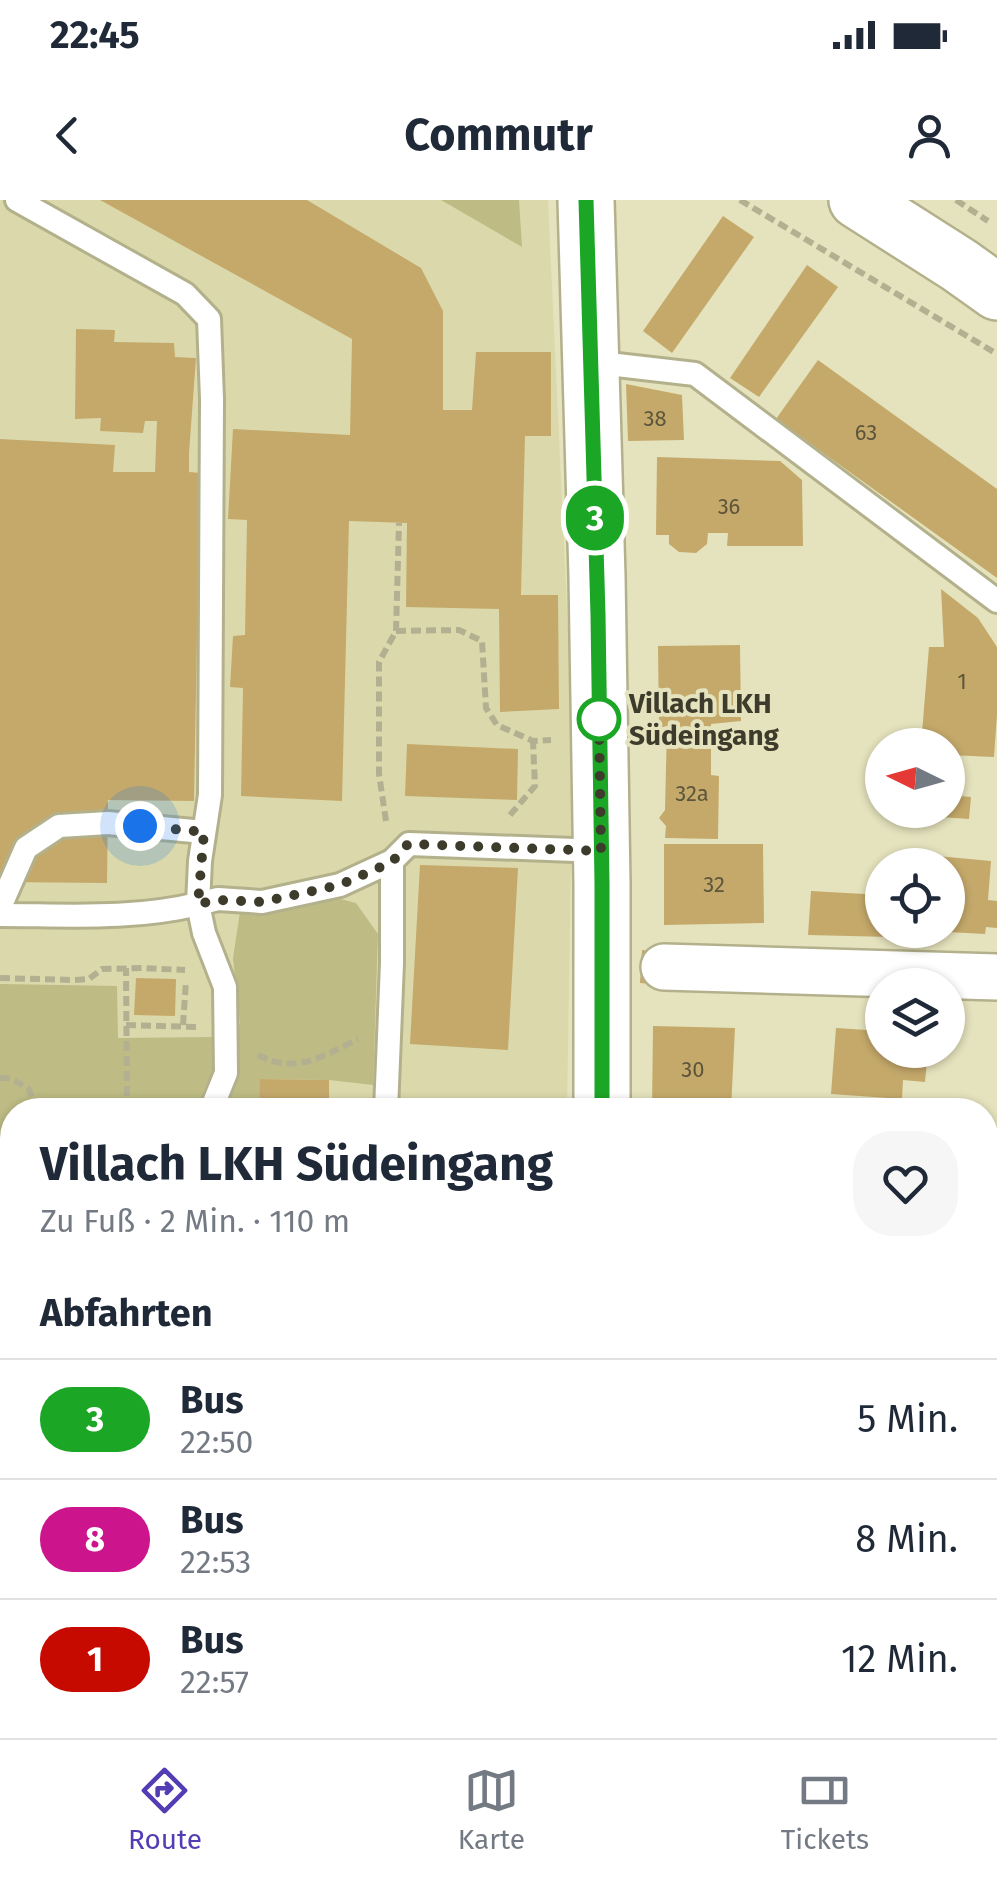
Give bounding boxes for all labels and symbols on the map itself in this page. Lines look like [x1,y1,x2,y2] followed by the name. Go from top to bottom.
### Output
[643,405,667,432] house number: 38
[855,419,877,446] house number: 63
[562,486,628,550] line badge: 3
[718,493,740,520] house number: 36
[957,668,967,695] house number: 1
[628,687,780,752] place label: Villach LKH Südeingang
[578,698,620,740] marker: Villach LKH Südeingang
[865,728,965,828] north arrow
[675,780,709,807] house number: 32a
[115,801,165,851] your location
[703,871,725,898] house number: 32
[681,1056,705,1083] house number: 30

